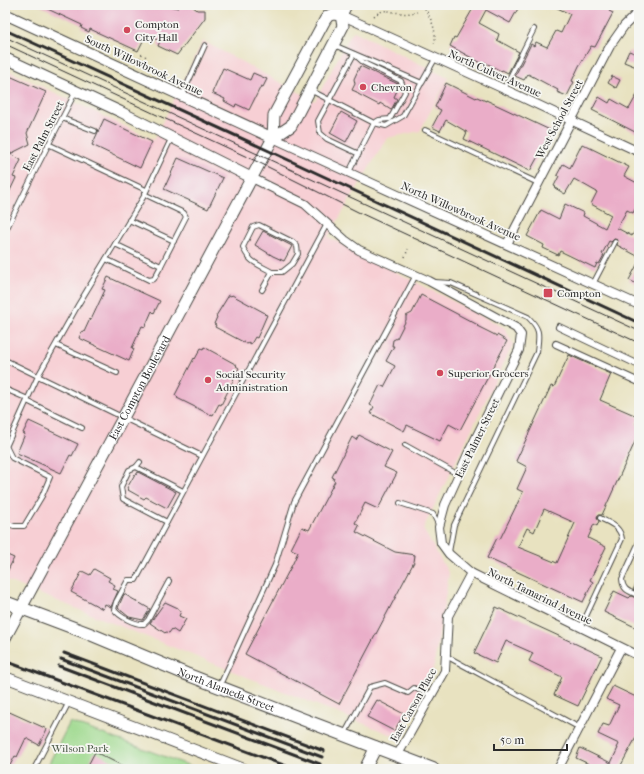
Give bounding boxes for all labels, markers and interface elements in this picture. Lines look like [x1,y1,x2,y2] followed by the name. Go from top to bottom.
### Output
[135,18,179,44] place label: Compton City Hall
[122,25,132,35] marker: Compton City Hall
[83,32,205,99] street label: South Willowbrook Avenue
[446,47,544,100] street label: North Culver Avenue
[533,77,586,162] street label: West School Street
[371,81,412,94] place label: Chevron
[358,82,368,92] marker: Chevron
[20,99,67,174] street label: East Palm Street
[399,179,523,244] street label: North Willowbrook Avenue
[542,287,554,299] marker: Compton
[557,287,601,300] place label: Compton
[106,333,173,442] street label: East Compton Boulevard
[448,367,529,380] place label: Superior Grocers
[215,368,289,394] place label: Social Security Administration
[435,368,445,378] marker: Superior Grocers
[203,375,213,385] marker: Social Security Administration
[452,396,502,480] street label: East Palmer Street
[485,565,595,628] street label: North Tamarind Avenue
[176,665,277,715] street label: North Alameda Street
[388,665,439,745] street label: East Carson Place
[494,726,567,752] scale bar
[500,733,524,747] text: 50 m
[50,742,109,755] park label: Wilson Park

